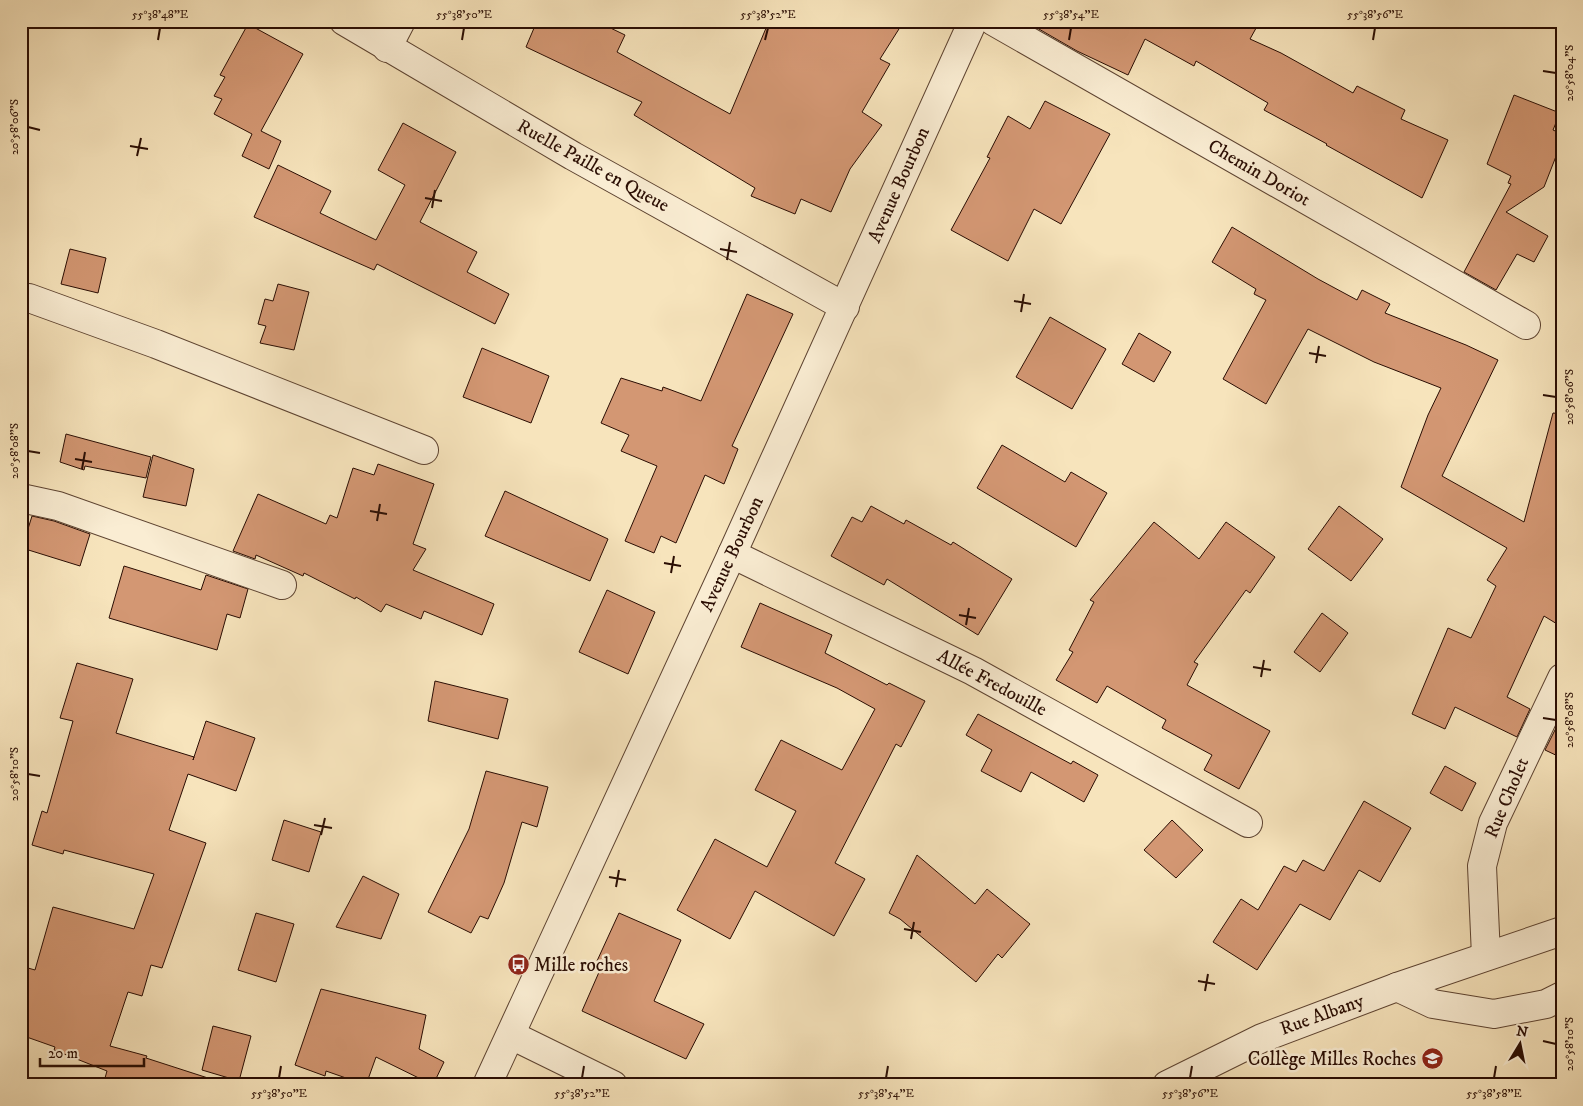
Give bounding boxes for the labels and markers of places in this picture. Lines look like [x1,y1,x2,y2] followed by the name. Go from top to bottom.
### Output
[506,953,530,977] bus stop icon: Mille roches
[534,954,628,977] place label: Mille roches
[1420,1047,1444,1071] school or university icon: Collège Milles Roches
[1248,1048,1416,1071] place label: Collège Milles Roches

